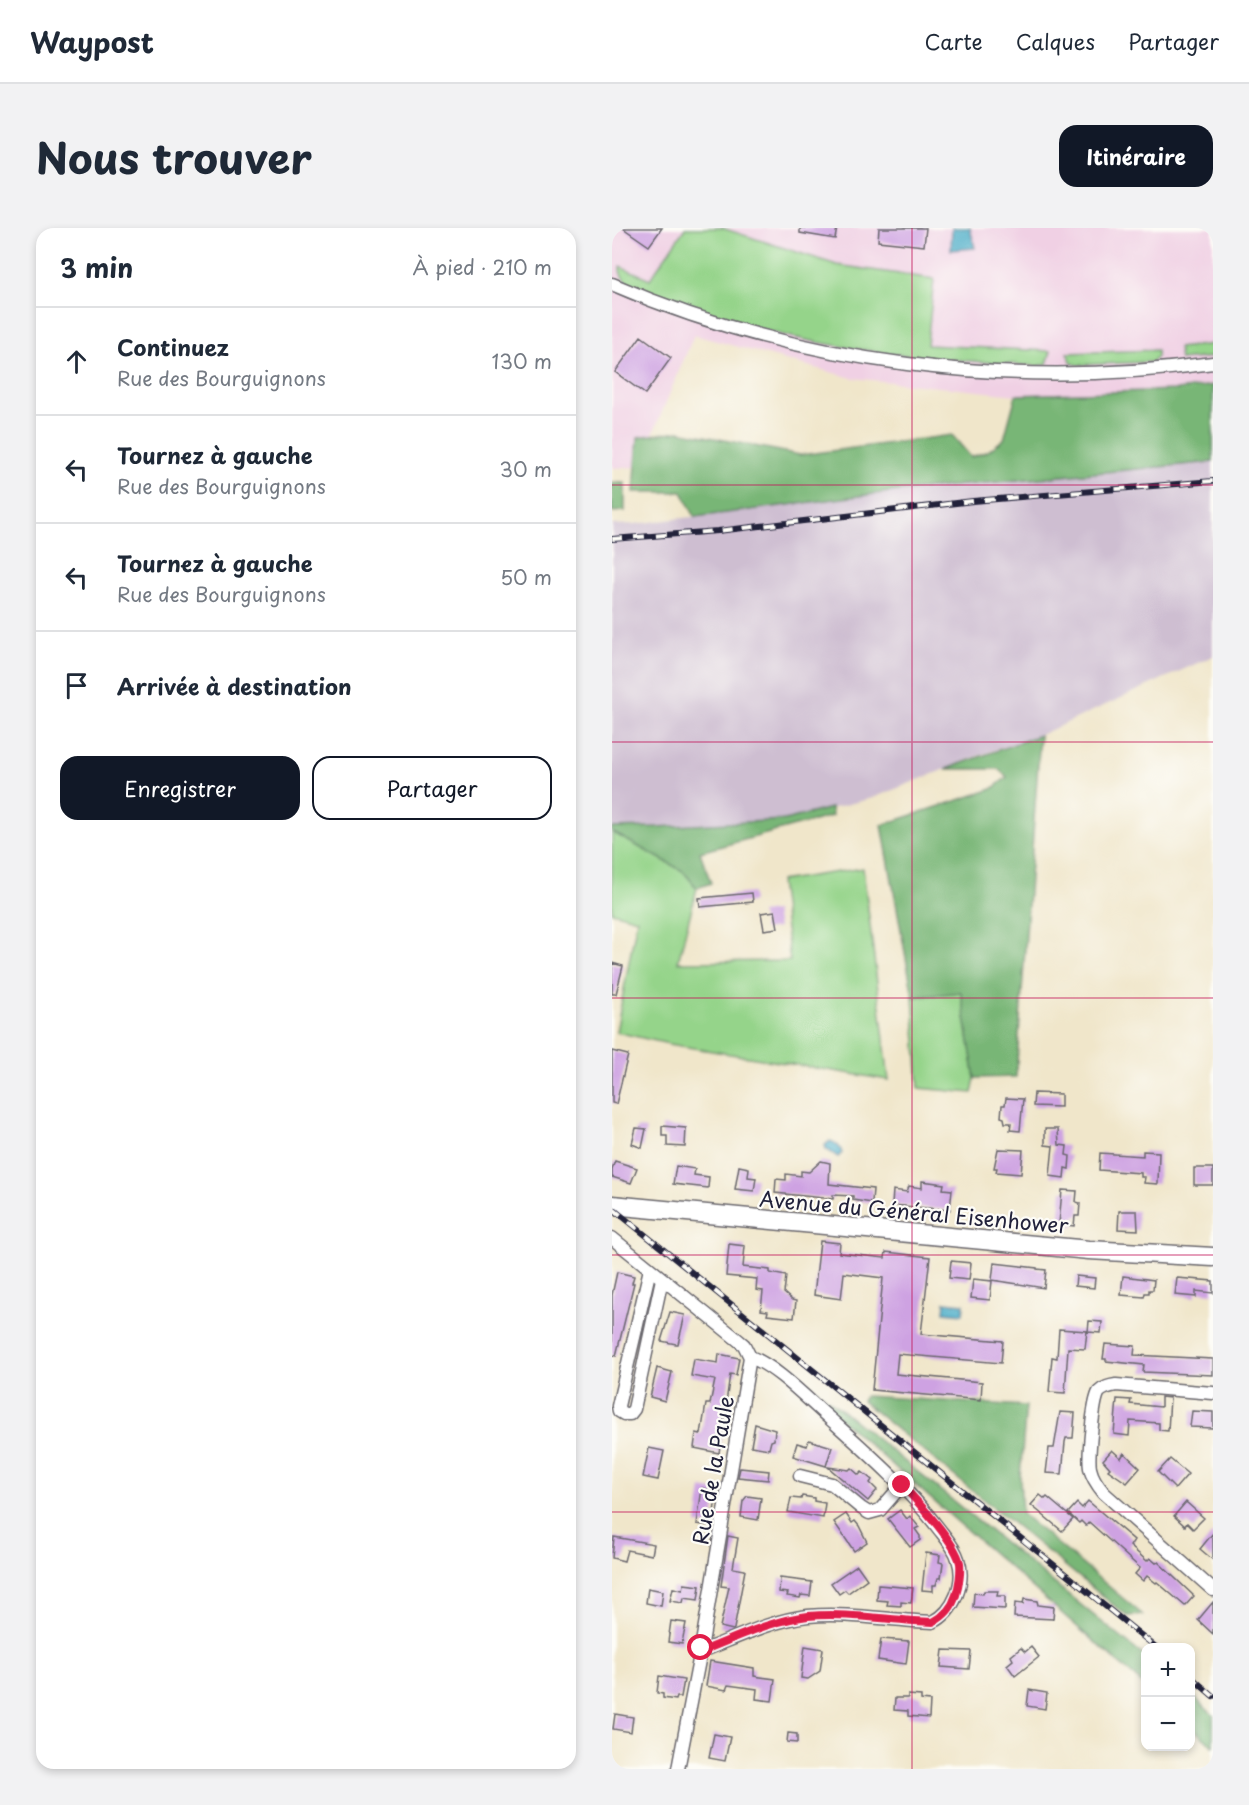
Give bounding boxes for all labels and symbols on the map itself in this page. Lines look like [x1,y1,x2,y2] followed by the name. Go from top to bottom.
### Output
[758,1182,1070,1240] street label: Avenue du Général Eisenhower
[683,1393,741,1547] street label: Rue de la Paule
[888,1471,914,1497] route end
[687,1634,713,1660] route start

